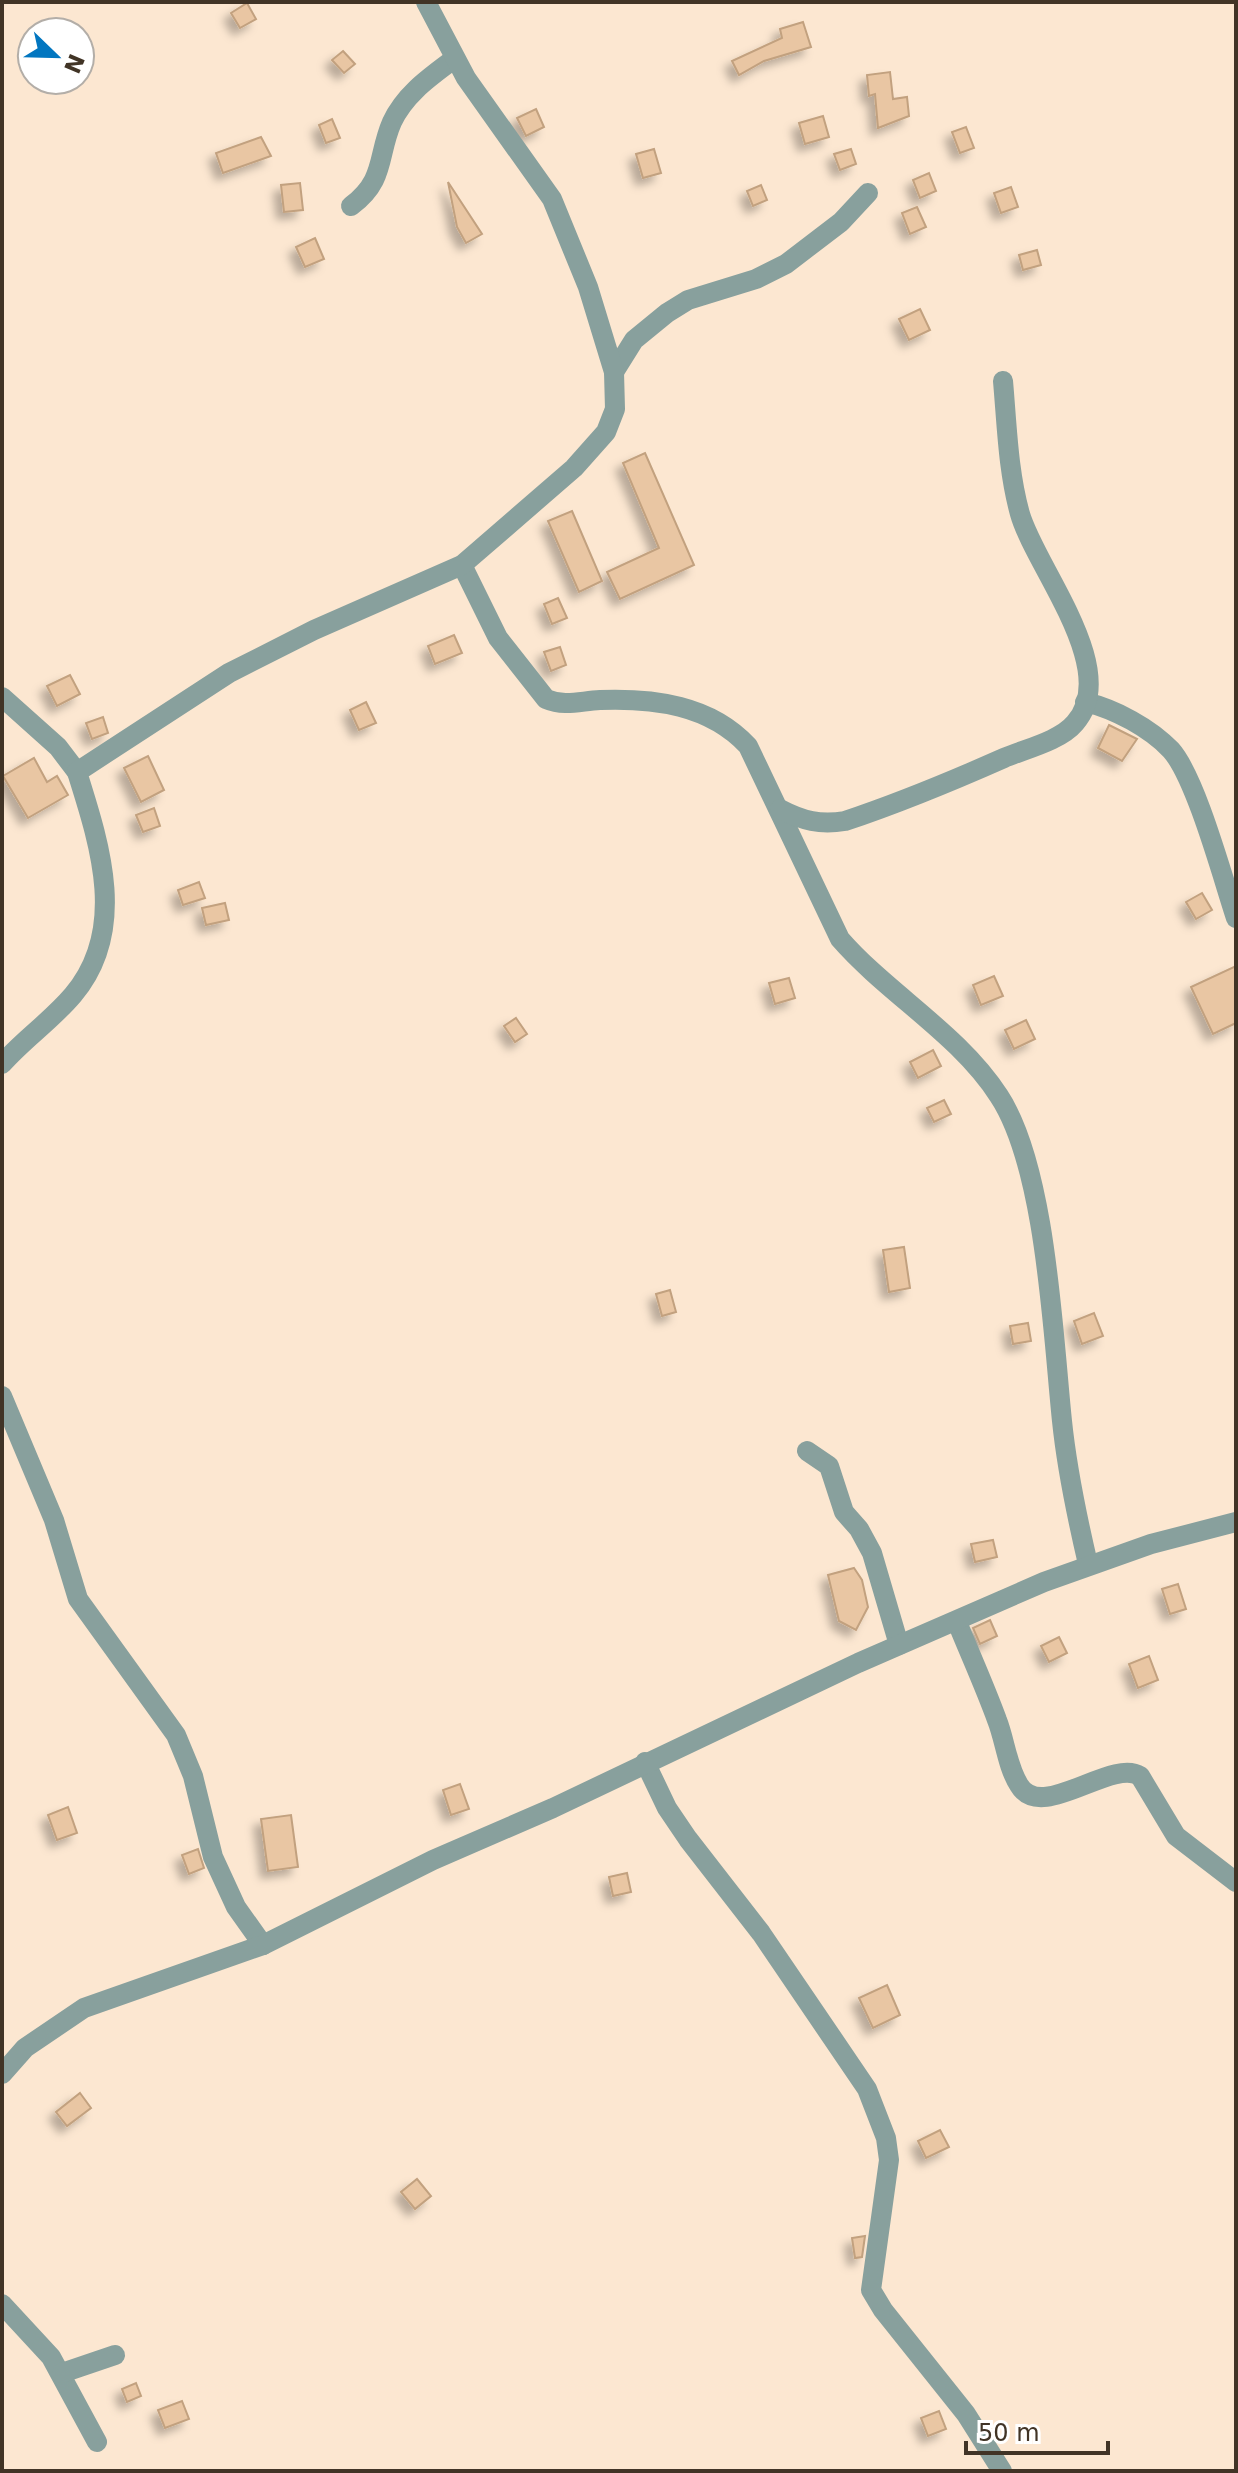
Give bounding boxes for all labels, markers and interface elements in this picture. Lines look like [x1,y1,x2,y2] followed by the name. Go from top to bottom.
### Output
[16,16,96,96] north arrow
[59,50,89,77] text: N
[966,2405,1108,2455] scale bar
[978,2419,1040,2447] text: 50 m

